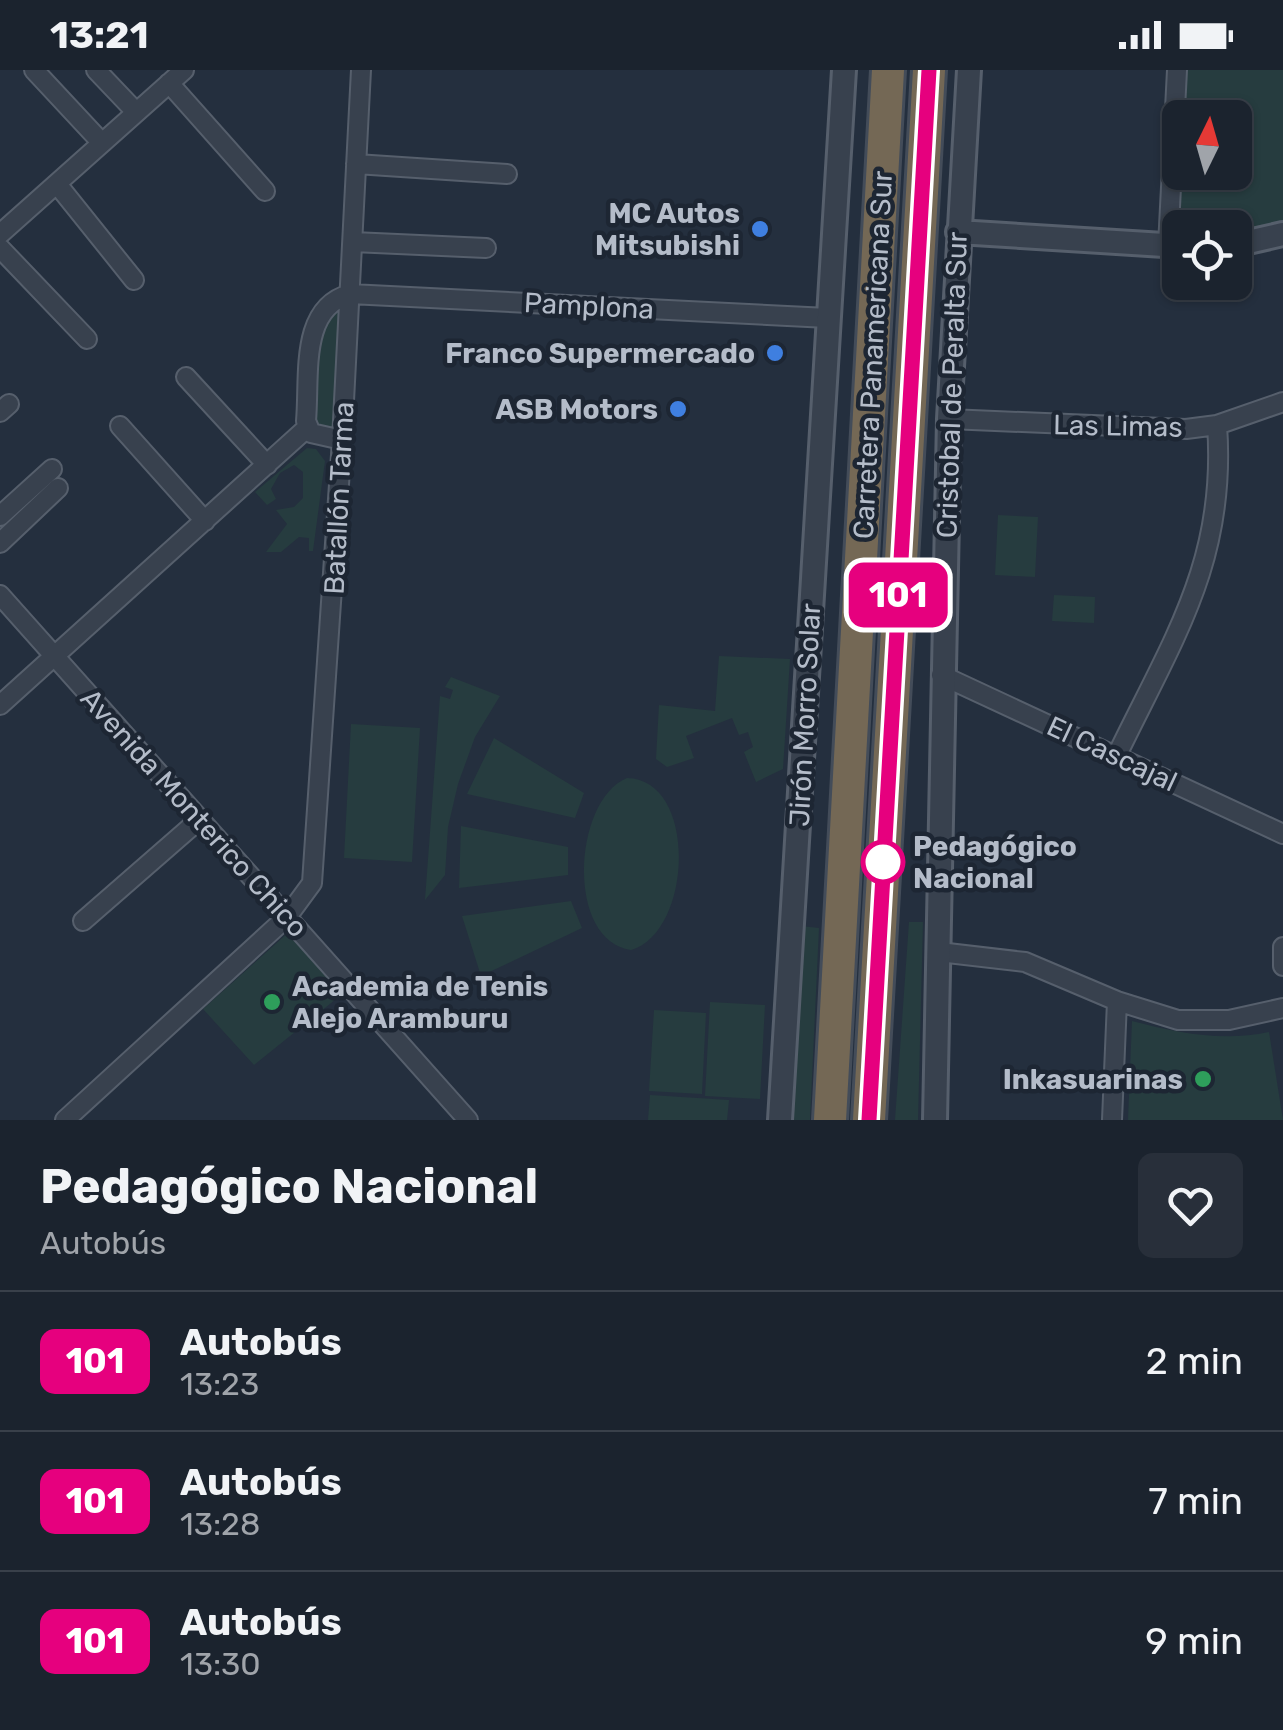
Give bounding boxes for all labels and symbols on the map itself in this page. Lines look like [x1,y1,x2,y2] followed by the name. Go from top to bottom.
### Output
[1162,100,1252,190] north arrow
[847,170,899,540] street label: Carretera Panamericana Sur
[595,197,740,262] place label: MC Autos Mitsubishi
[749,218,771,240] marker: MC Autos Mitsubishi
[930,231,974,539] street label: Cristobal de Peralta Sur
[523,286,655,326] street label: Pamplona
[445,337,755,370] place label: Franco Supermercado
[764,342,786,364] marker: Franco Supermercado
[495,393,658,426] place label: ASB Motors
[667,398,689,420] marker: ASB Motors
[317,401,361,595] street label: Batallón Tarma
[1053,408,1183,444] street label: Las Limas
[840,562,956,628] line badge: 101
[783,602,827,827] street label: Jirón Morro Solar
[74,682,314,944] street label: Avenida Monterico Chico
[1042,710,1182,798] street label: El Cascajal
[913,830,1077,895] place label: Pedagógico Nacional
[862,841,904,883] marker: Pedagógico Nacional
[292,970,548,1035] place label: Academia de Tenis Alejo Aramburu
[261,991,283,1013] marker: Academia de Tenis Alejo Aramburu
[1003,1063,1183,1096] place label: Inkasuarinas
[1192,1068,1214,1090] marker: Inkasuarinas

